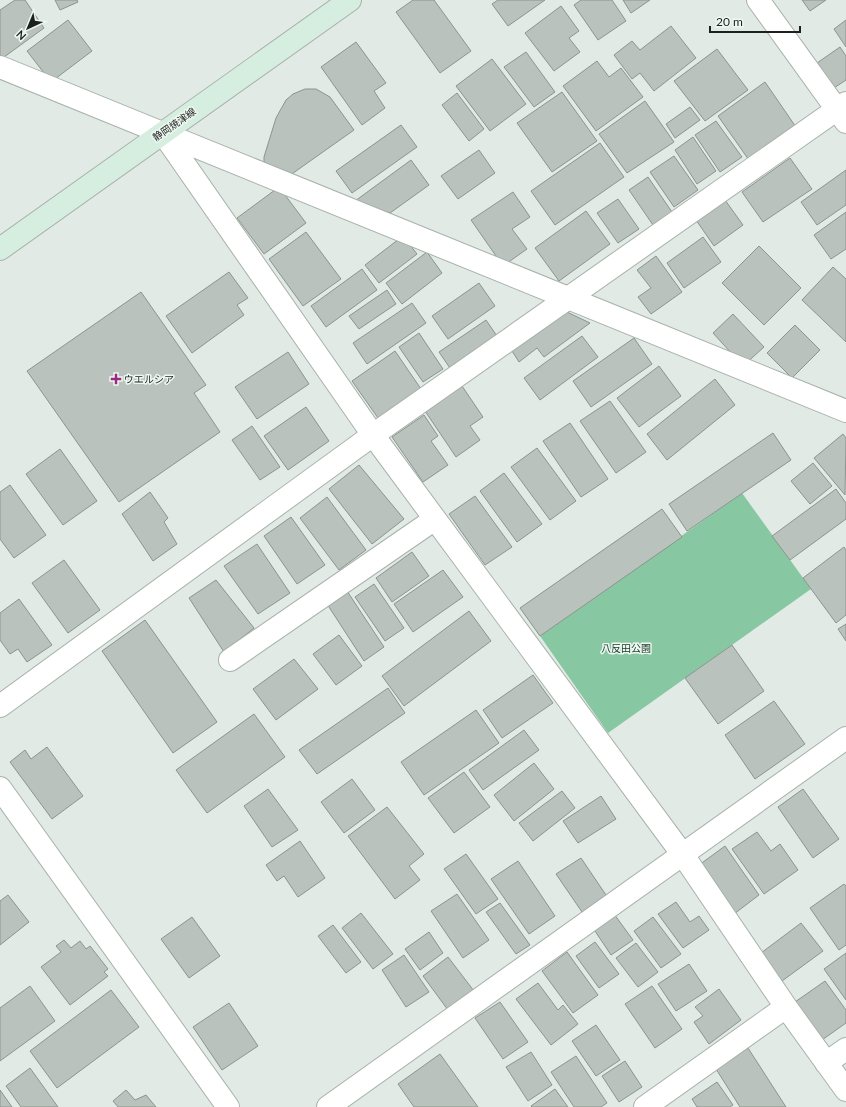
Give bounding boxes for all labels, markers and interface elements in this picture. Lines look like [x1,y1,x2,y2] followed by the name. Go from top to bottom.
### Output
[8,8,48,48] north arrow
[710,8,800,34] scale bar
[716,14,743,29] text: 20 m
[13,28,28,43] text: N
[150,105,198,143] street label: 静岡焼津線
[124,373,174,385] place label: ウエルシア
[111,374,121,384] marker: ウエルシア
[601,642,651,654] park label: 八反田公園

